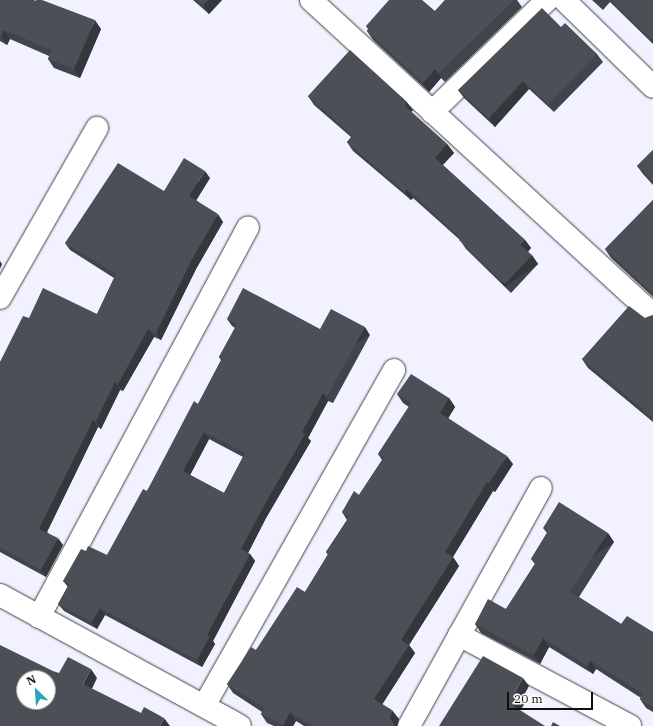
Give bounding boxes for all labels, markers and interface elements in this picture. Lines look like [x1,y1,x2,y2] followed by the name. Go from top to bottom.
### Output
[16,670,56,710] north arrow
[24,672,38,688] text: N
[509,684,595,710] scale bar
[514,691,543,706] text: 20 m

